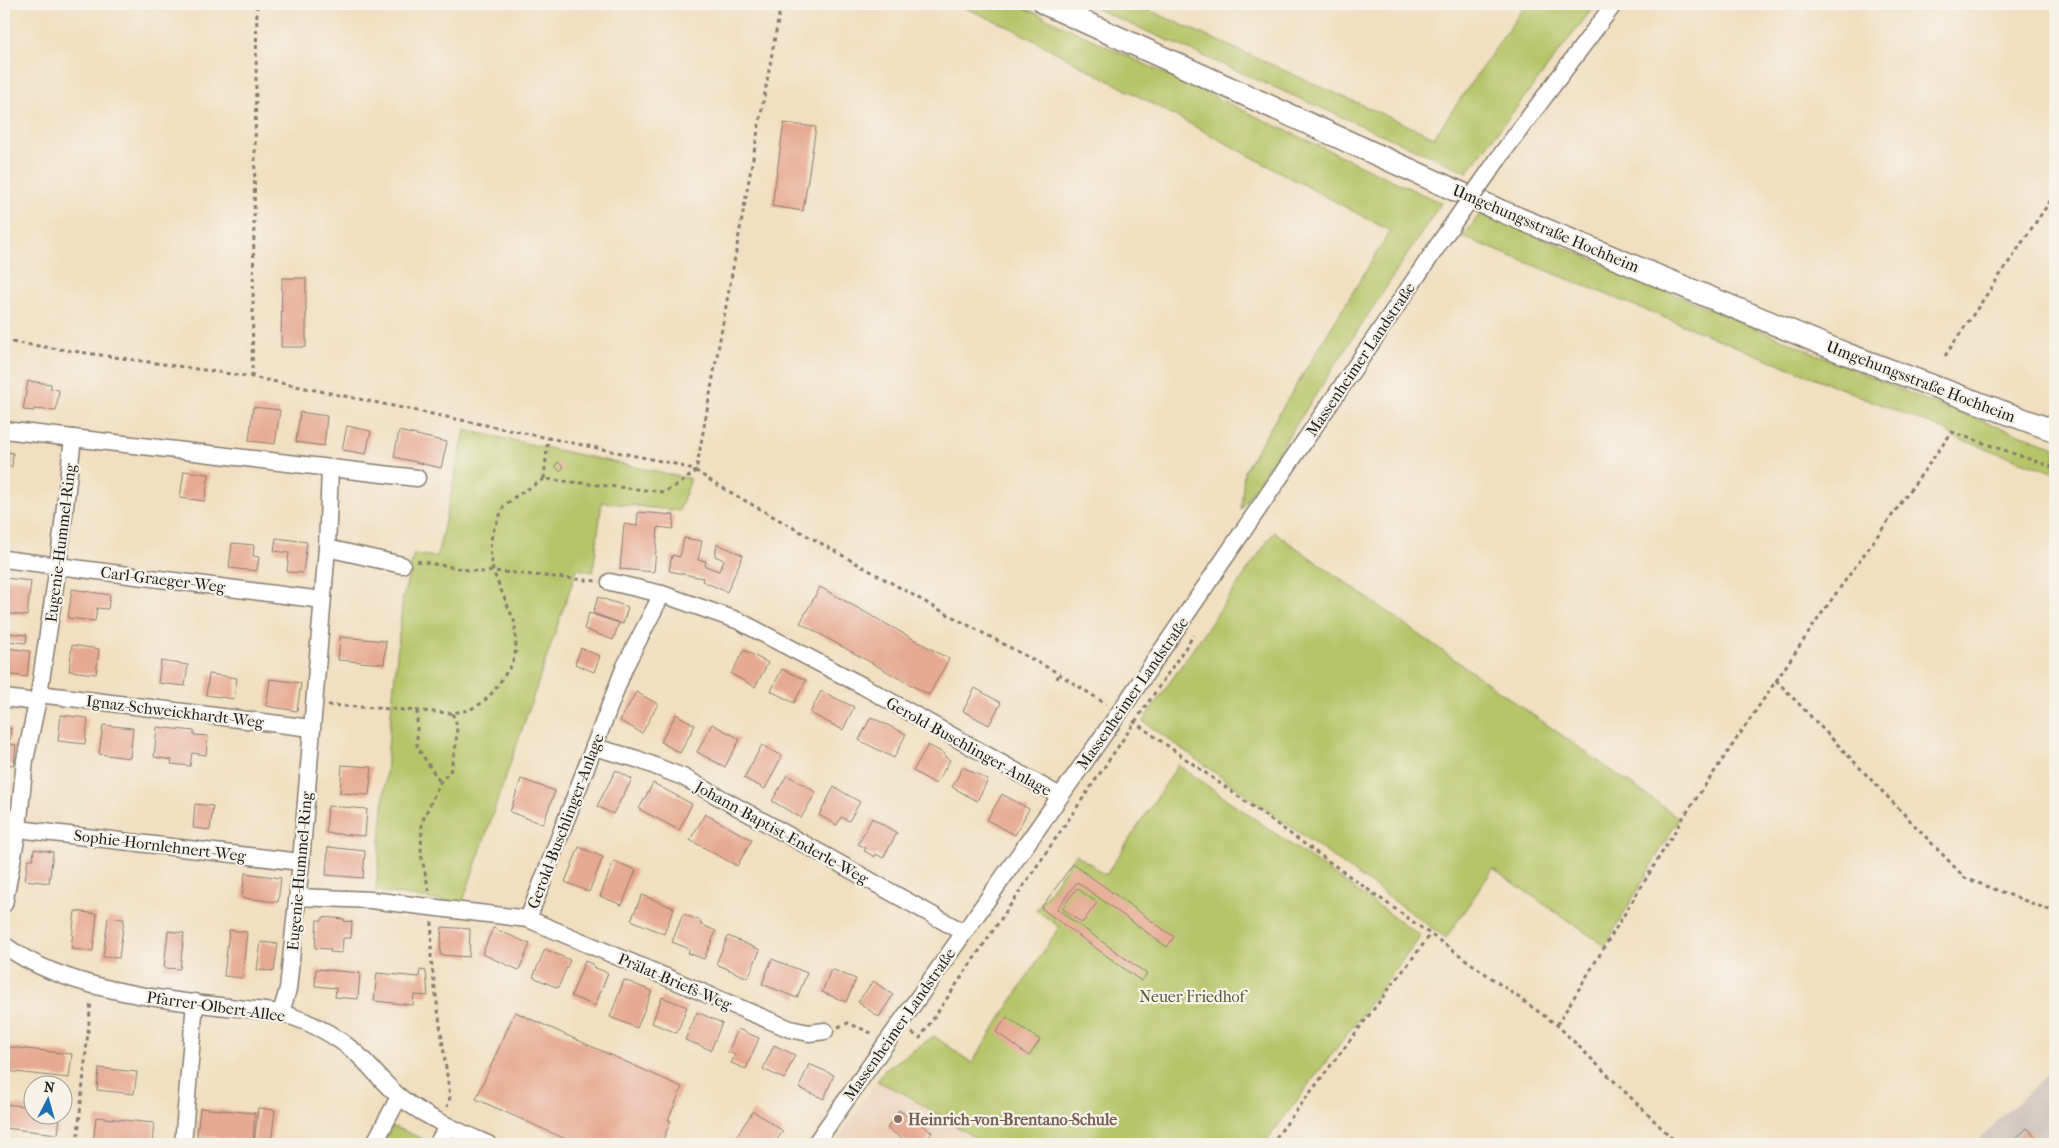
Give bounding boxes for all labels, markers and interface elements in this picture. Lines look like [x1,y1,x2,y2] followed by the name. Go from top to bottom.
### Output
[1450,180,1643,277] street label: Umgehungsstraße Hochheim
[1302,279,1419,440] street label: Massenheimer Landstraße
[1824,337,2019,427] street label: Umgehungsstraße Hochheim
[41,462,80,624] street label: Eugenie-Hummel-Ring
[100,562,227,597] street label: Carl-Graeger-Weg
[1073,613,1192,773] street label: Massenheimer Landstraße
[85,691,265,732] street label: Ignaz-Schweickhardt-Weg
[883,693,1055,800] street label: Gerold-Buschlinger-Anlage
[523,731,608,912] street label: Gerold-Buschlinger-Anlage
[690,776,872,888] street label: Johann-Baptist-Enderle-Weg
[283,790,316,952] street label: Eugenie-Hummel-Ring
[73,826,248,866] street label: Sophie-Hornlehnert-Weg
[840,944,959,1104] street label: Massenheimer Landstraße
[615,949,735,1014] street label: Prälat-Briefs-Weg
[145,987,287,1026] street label: Pfarrer-Olbert-Allee
[1139,987,1249,1006] park label: Neuer Friedhof
[22,1076,72,1126] north arrow
[43,1079,56,1097] text: N
[908,1110,1117,1129] place label: Heinrich-von-Brentano-Schule
[892,1113,904,1125] marker: Heinrich-von-Brentano-Schule

